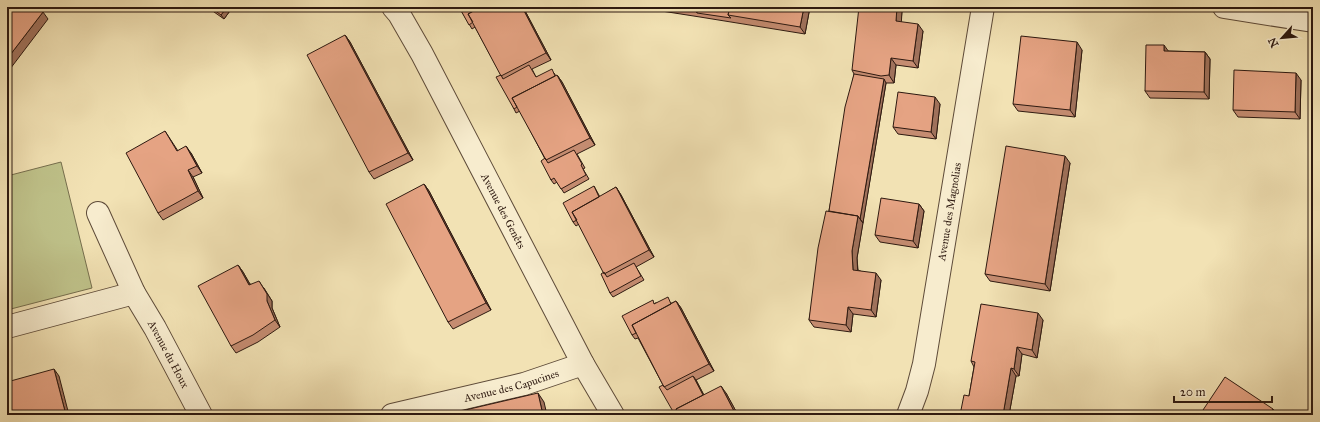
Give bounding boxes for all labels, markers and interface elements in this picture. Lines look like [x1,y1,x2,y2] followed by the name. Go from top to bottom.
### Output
[1262,18,1302,58] north arrow
[1265,35,1281,49] text: N
[935,162,964,263] street label: Avenue des Magnolias
[478,170,528,251] street label: Avenue des Genêts
[144,317,192,391] street label: Avenue du Houx
[462,367,561,405] street label: Avenue des Capucines
[1174,378,1272,404] scale bar
[1180,385,1206,399] text: 20 m

